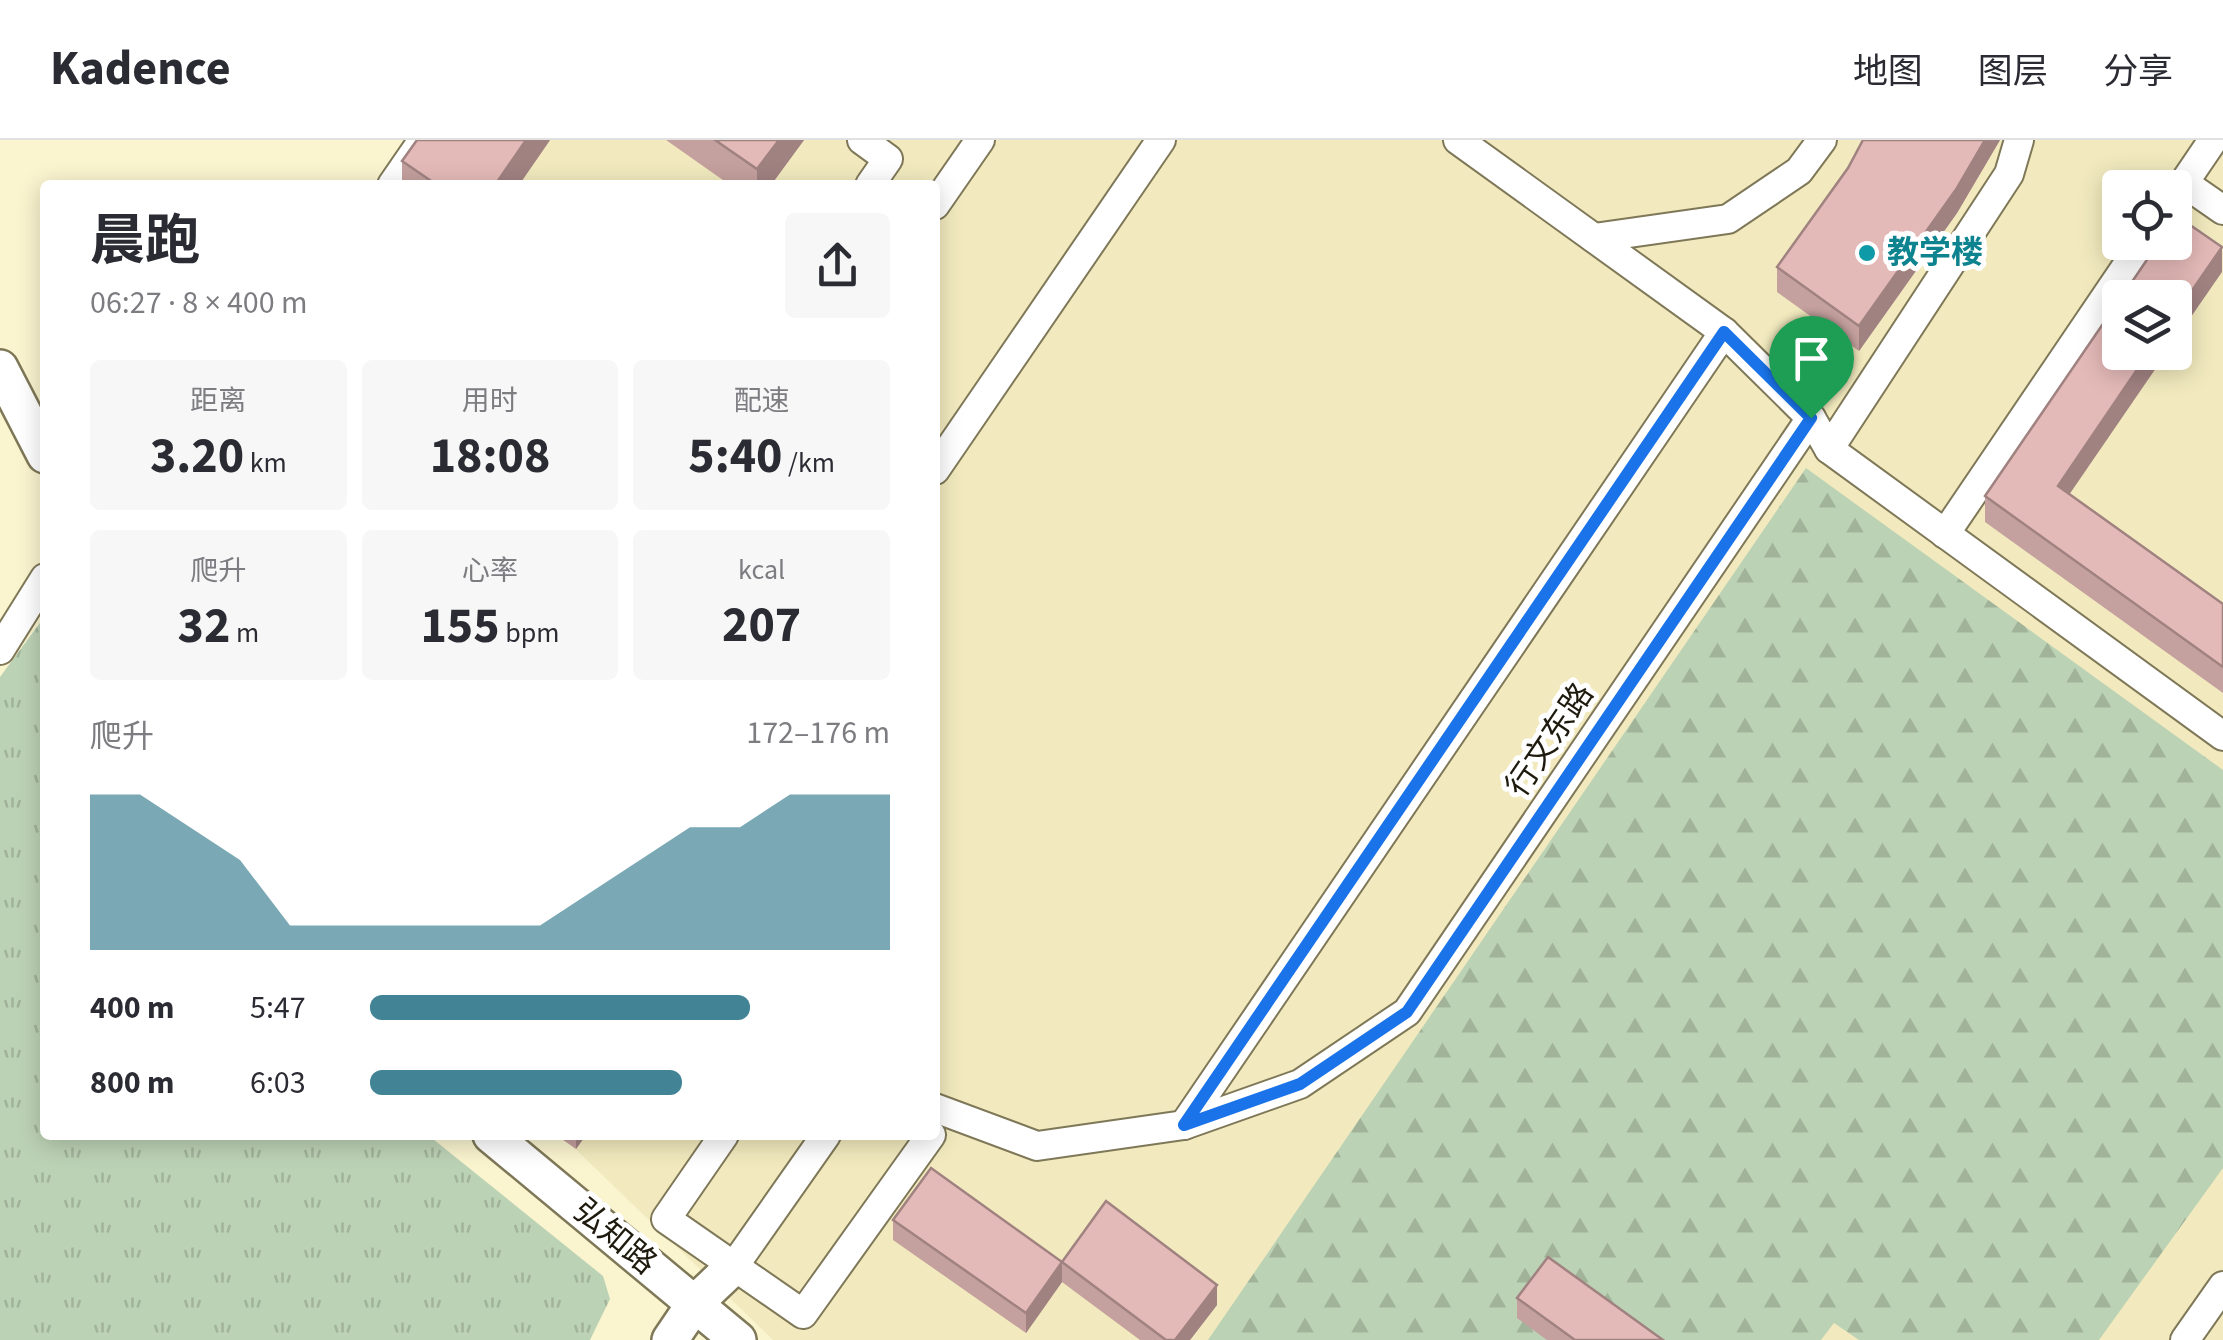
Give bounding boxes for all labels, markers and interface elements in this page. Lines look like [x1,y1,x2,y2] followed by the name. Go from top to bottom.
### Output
[50,35,231,103] text: Kadence
[1853,47,1923,97] text: 地图
[1978,47,2048,97] text: 图层
[2103,47,2173,97] text: 分享
[2102,170,2192,370] map controls
[2102,170,2192,260] button: locate
[90,203,200,281] text: 晨跑
[785,213,890,318] button: share
[1887,230,1983,276] place label: 教学楼
[1856,242,1878,264] marker: 教学楼
[90,280,308,326] text: 06:27 · 8 × 400 m
[2102,280,2192,370] button: layers
[1769,316,1854,419] pin
[1784,331,1839,386] icon: arrive
[190,381,246,421] text: 距离
[462,381,518,421] text: 用时
[734,381,790,421] text: 配速
[150,421,244,492] text: 3.20
[430,421,550,492] text: 18:08
[688,421,783,492] text: 5:40
[244,443,287,483] text: km
[783,443,835,483] text: /km
[738,550,785,590] text: kcal
[190,551,246,591] text: 爬升
[462,551,518,591] text: 心率
[722,590,801,661] text: 207
[178,591,230,662] text: 32
[420,591,500,662] text: 155
[230,613,259,653] text: m
[500,613,560,653] text: bpm
[1495,674,1605,806] street label: 行文东路
[746,710,890,756] text: 172–176 m
[90,714,154,760] text: 爬升
[90,985,175,1031] text: 400 m
[250,985,306,1031] text: 5:47
[90,1060,175,1106] text: 800 m
[250,1060,306,1106] text: 6:03
[563,1189,667,1285] street label: 弘知路

